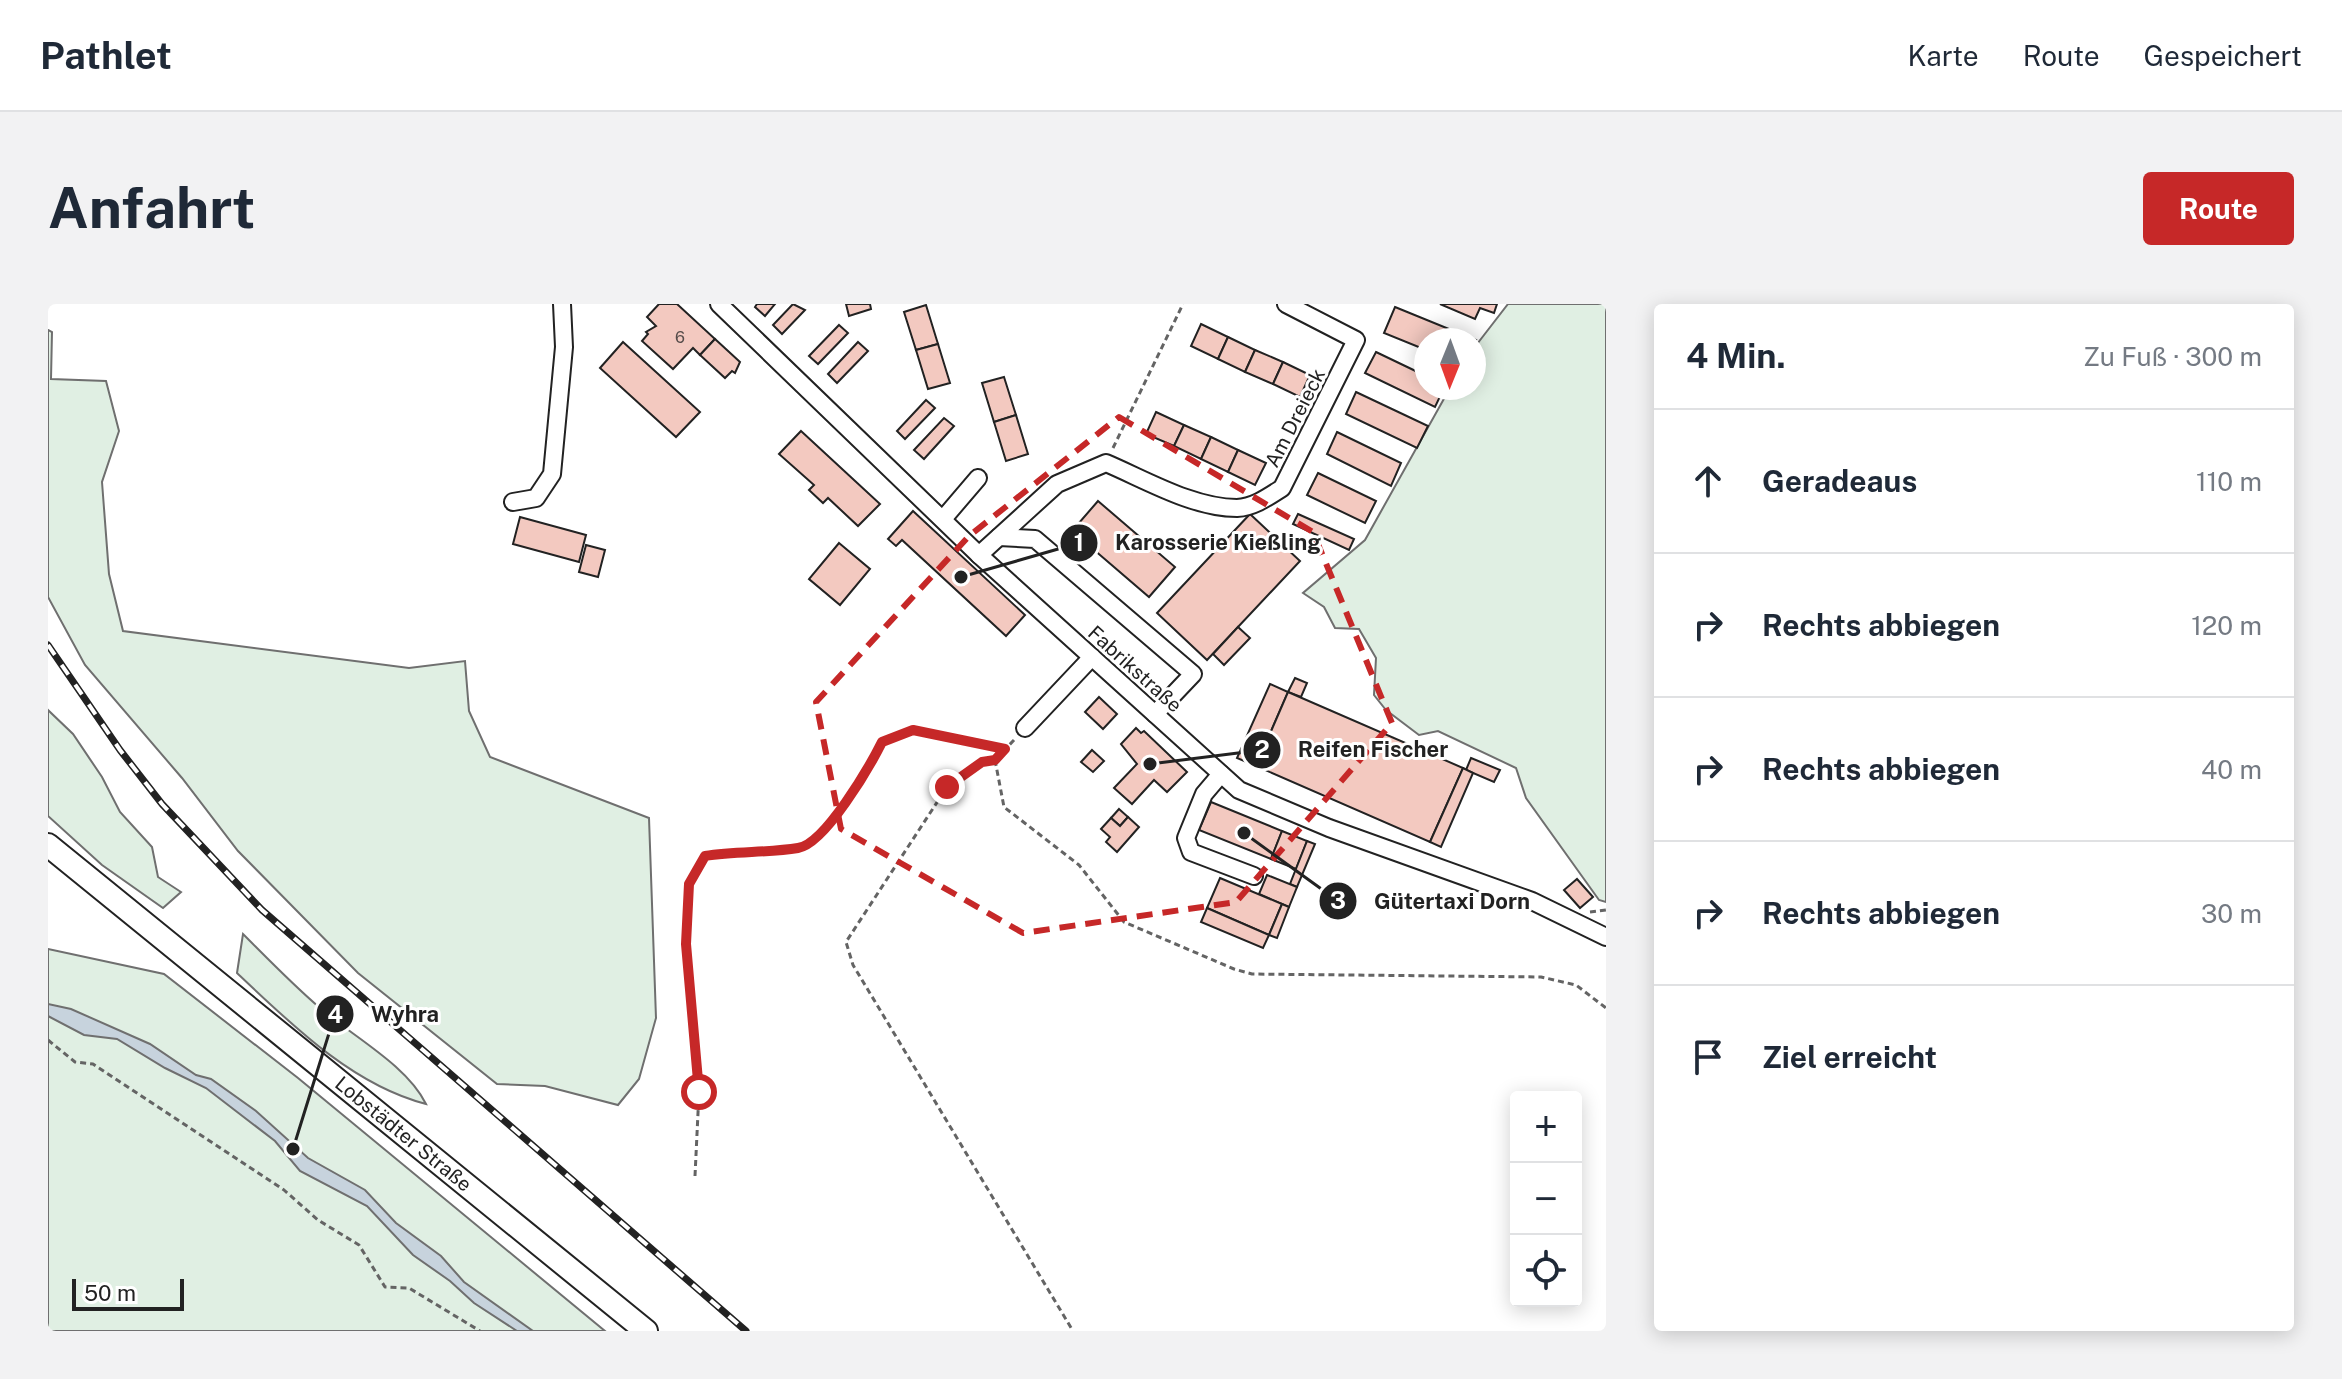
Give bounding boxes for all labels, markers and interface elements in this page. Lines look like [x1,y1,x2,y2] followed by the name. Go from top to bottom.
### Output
[40,33,172,78] text: Pathlet
[1907,39,1979,72] text: Karte
[2023,39,2100,72] text: Route
[2144,39,2302,72] text: Gespeichert
[2143,172,2294,245] button: Route
[48,175,255,241] text: Anfahrt
[675,328,685,347] house number: 6
[1414,328,1486,400] north arrow
[1686,336,1786,376] text: 4 Min.
[2083,341,2262,372] text: Zu Fuß · 300 m
[1260,365,1330,471] street label: Am Dreieck
[1686,459,1730,503] icon: ahead
[1762,463,1917,499] text: Geradeaus
[2196,466,2262,497] text: 110 m
[1059,520,1337,566] callout: Karosserie Kießling
[1074,528,1084,556] text: 1
[1115,529,1321,555] text: Karosserie Kießling
[1686,603,1730,647] icon: right
[1762,607,2000,643] text: Rechts abbiegen
[2191,610,2262,641] text: 120 m
[1083,621,1187,717] street label: Fabrikstraße
[1242,727,1465,773] callout: Reifen Fischer
[1254,735,1270,763] text: 2
[1298,736,1448,762] text: Reifen Fischer
[1686,747,1730,791] icon: right
[1762,751,2000,787] text: Rechts abbiegen
[2201,754,2262,785] text: 40 m
[929,769,965,805] route end
[1318,878,1546,924] callout: Gütertaxi Dorn
[1330,886,1346,914] text: 3
[1374,888,1530,914] text: Gütertaxi Dorn
[1686,891,1730,935] icon: right
[1762,895,2000,931] text: Rechts abbiegen
[2201,898,2262,929] text: 30 m
[315,991,455,1037] callout: Wyhra
[327,1000,343,1028] text: 4
[371,1001,439,1027] text: Wyhra
[1686,1035,1730,1079] icon: arrive
[1762,1039,1937,1075] text: Ziel erreicht
[330,1071,477,1196] street label: Lobstädter Straße
[681,1074,717,1110] route start
[1510,1091,1582,1307] map controls
[1510,1091,1582,1163] button: +
[1510,1163,1582,1235] button: −
[1510,1235,1582,1307] button: locate
[72,1275,184,1311] scale bar
[84,1280,136,1306] text: 50 m

